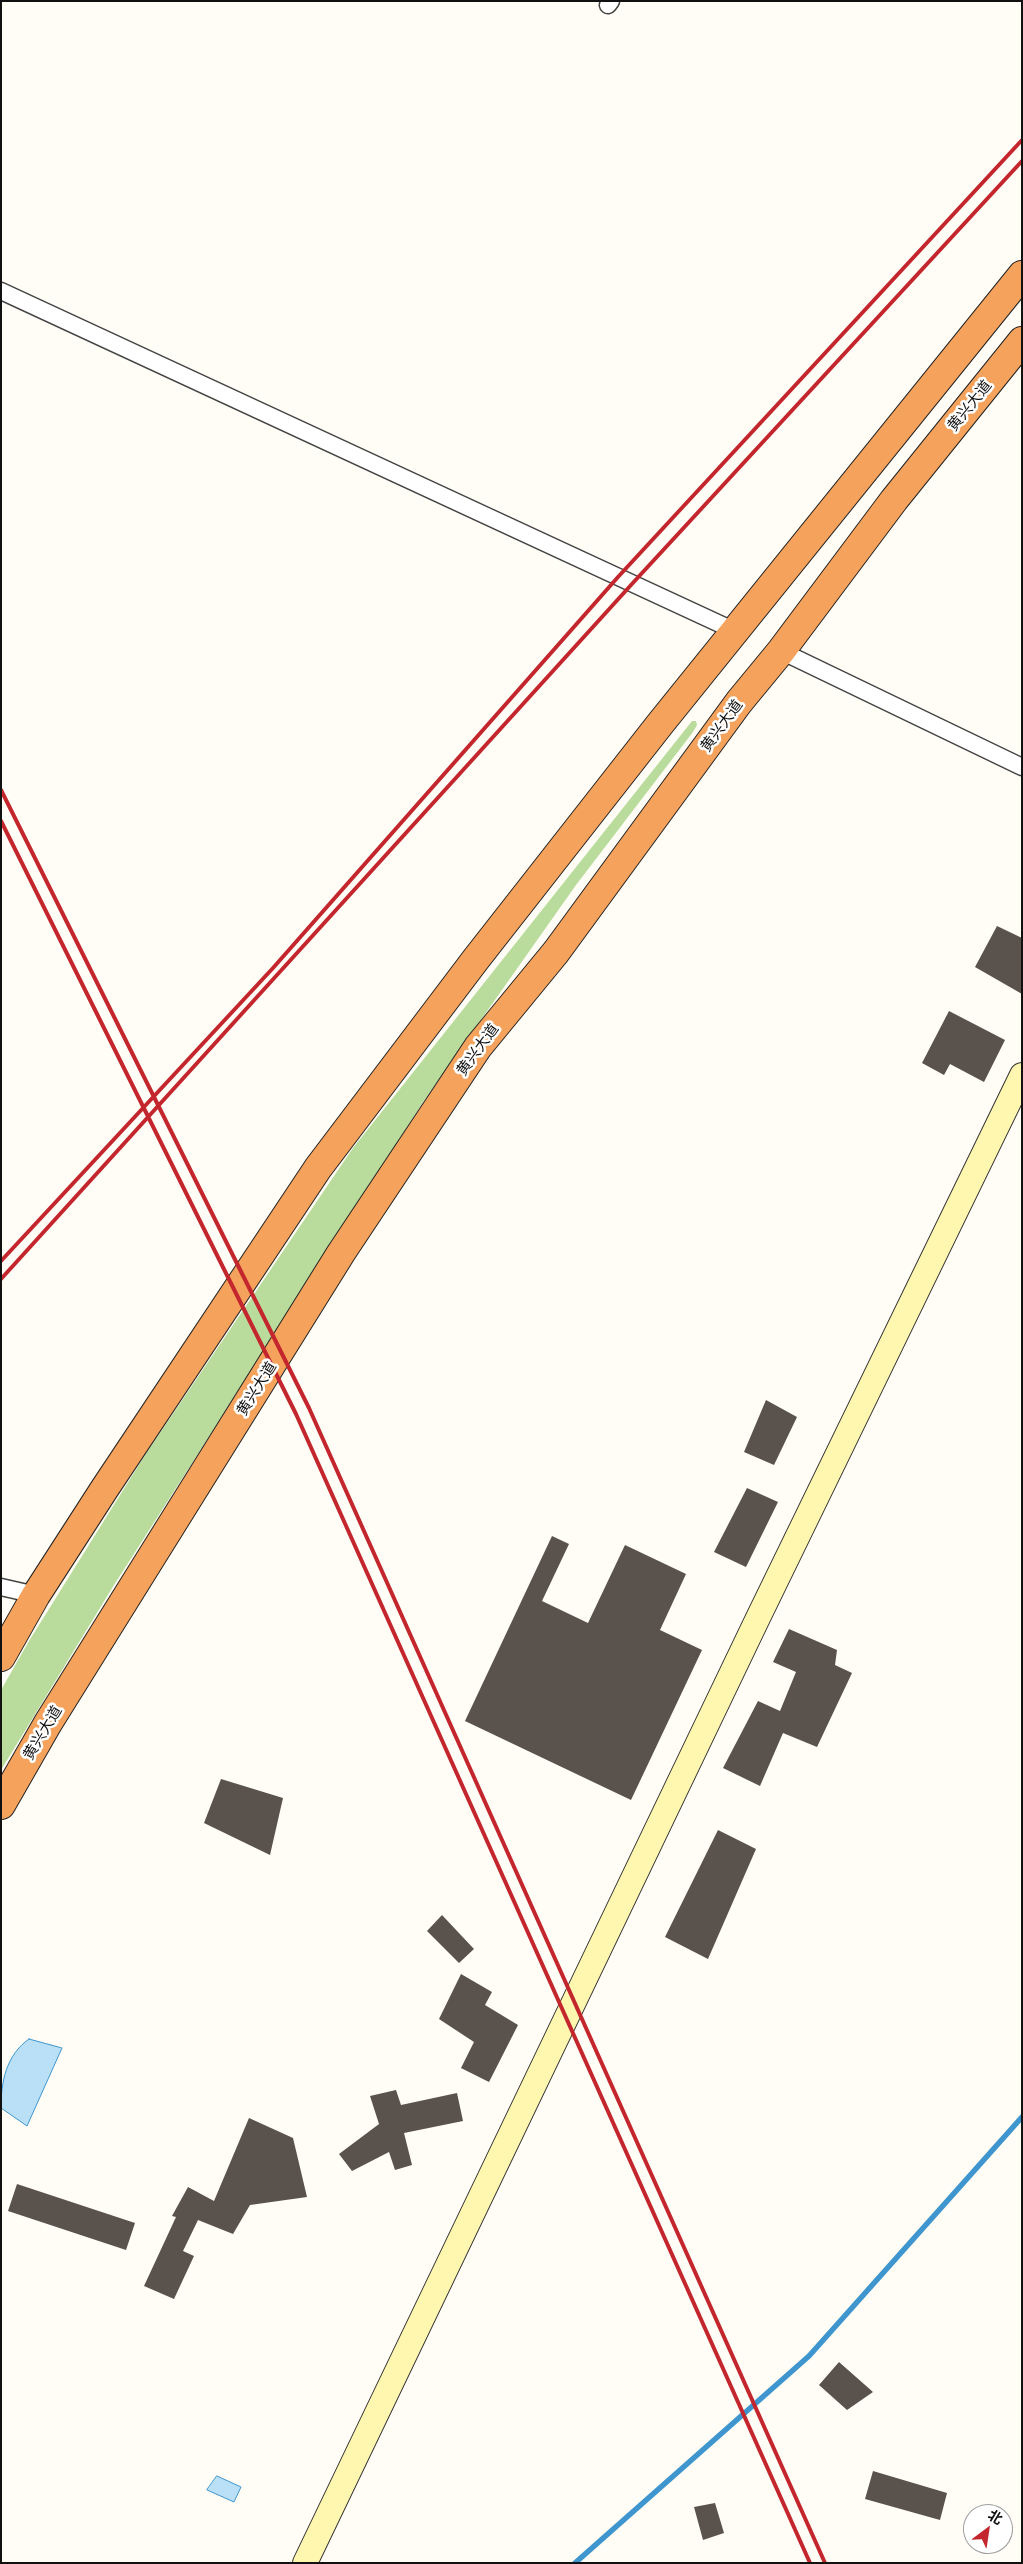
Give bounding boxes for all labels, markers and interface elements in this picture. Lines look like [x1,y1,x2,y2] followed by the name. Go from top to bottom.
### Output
[944,377,996,435] street label: 黄兴大道
[697,696,747,756] street label: 黄兴大道
[453,1020,503,1080] street label: 黄兴大道
[233,1359,281,1419] street label: 黄兴大道
[20,1703,66,1763] street label: 黄兴大道
[963,2504,1013,2554] north arrow
[985,2507,1005,2527] text: 北

